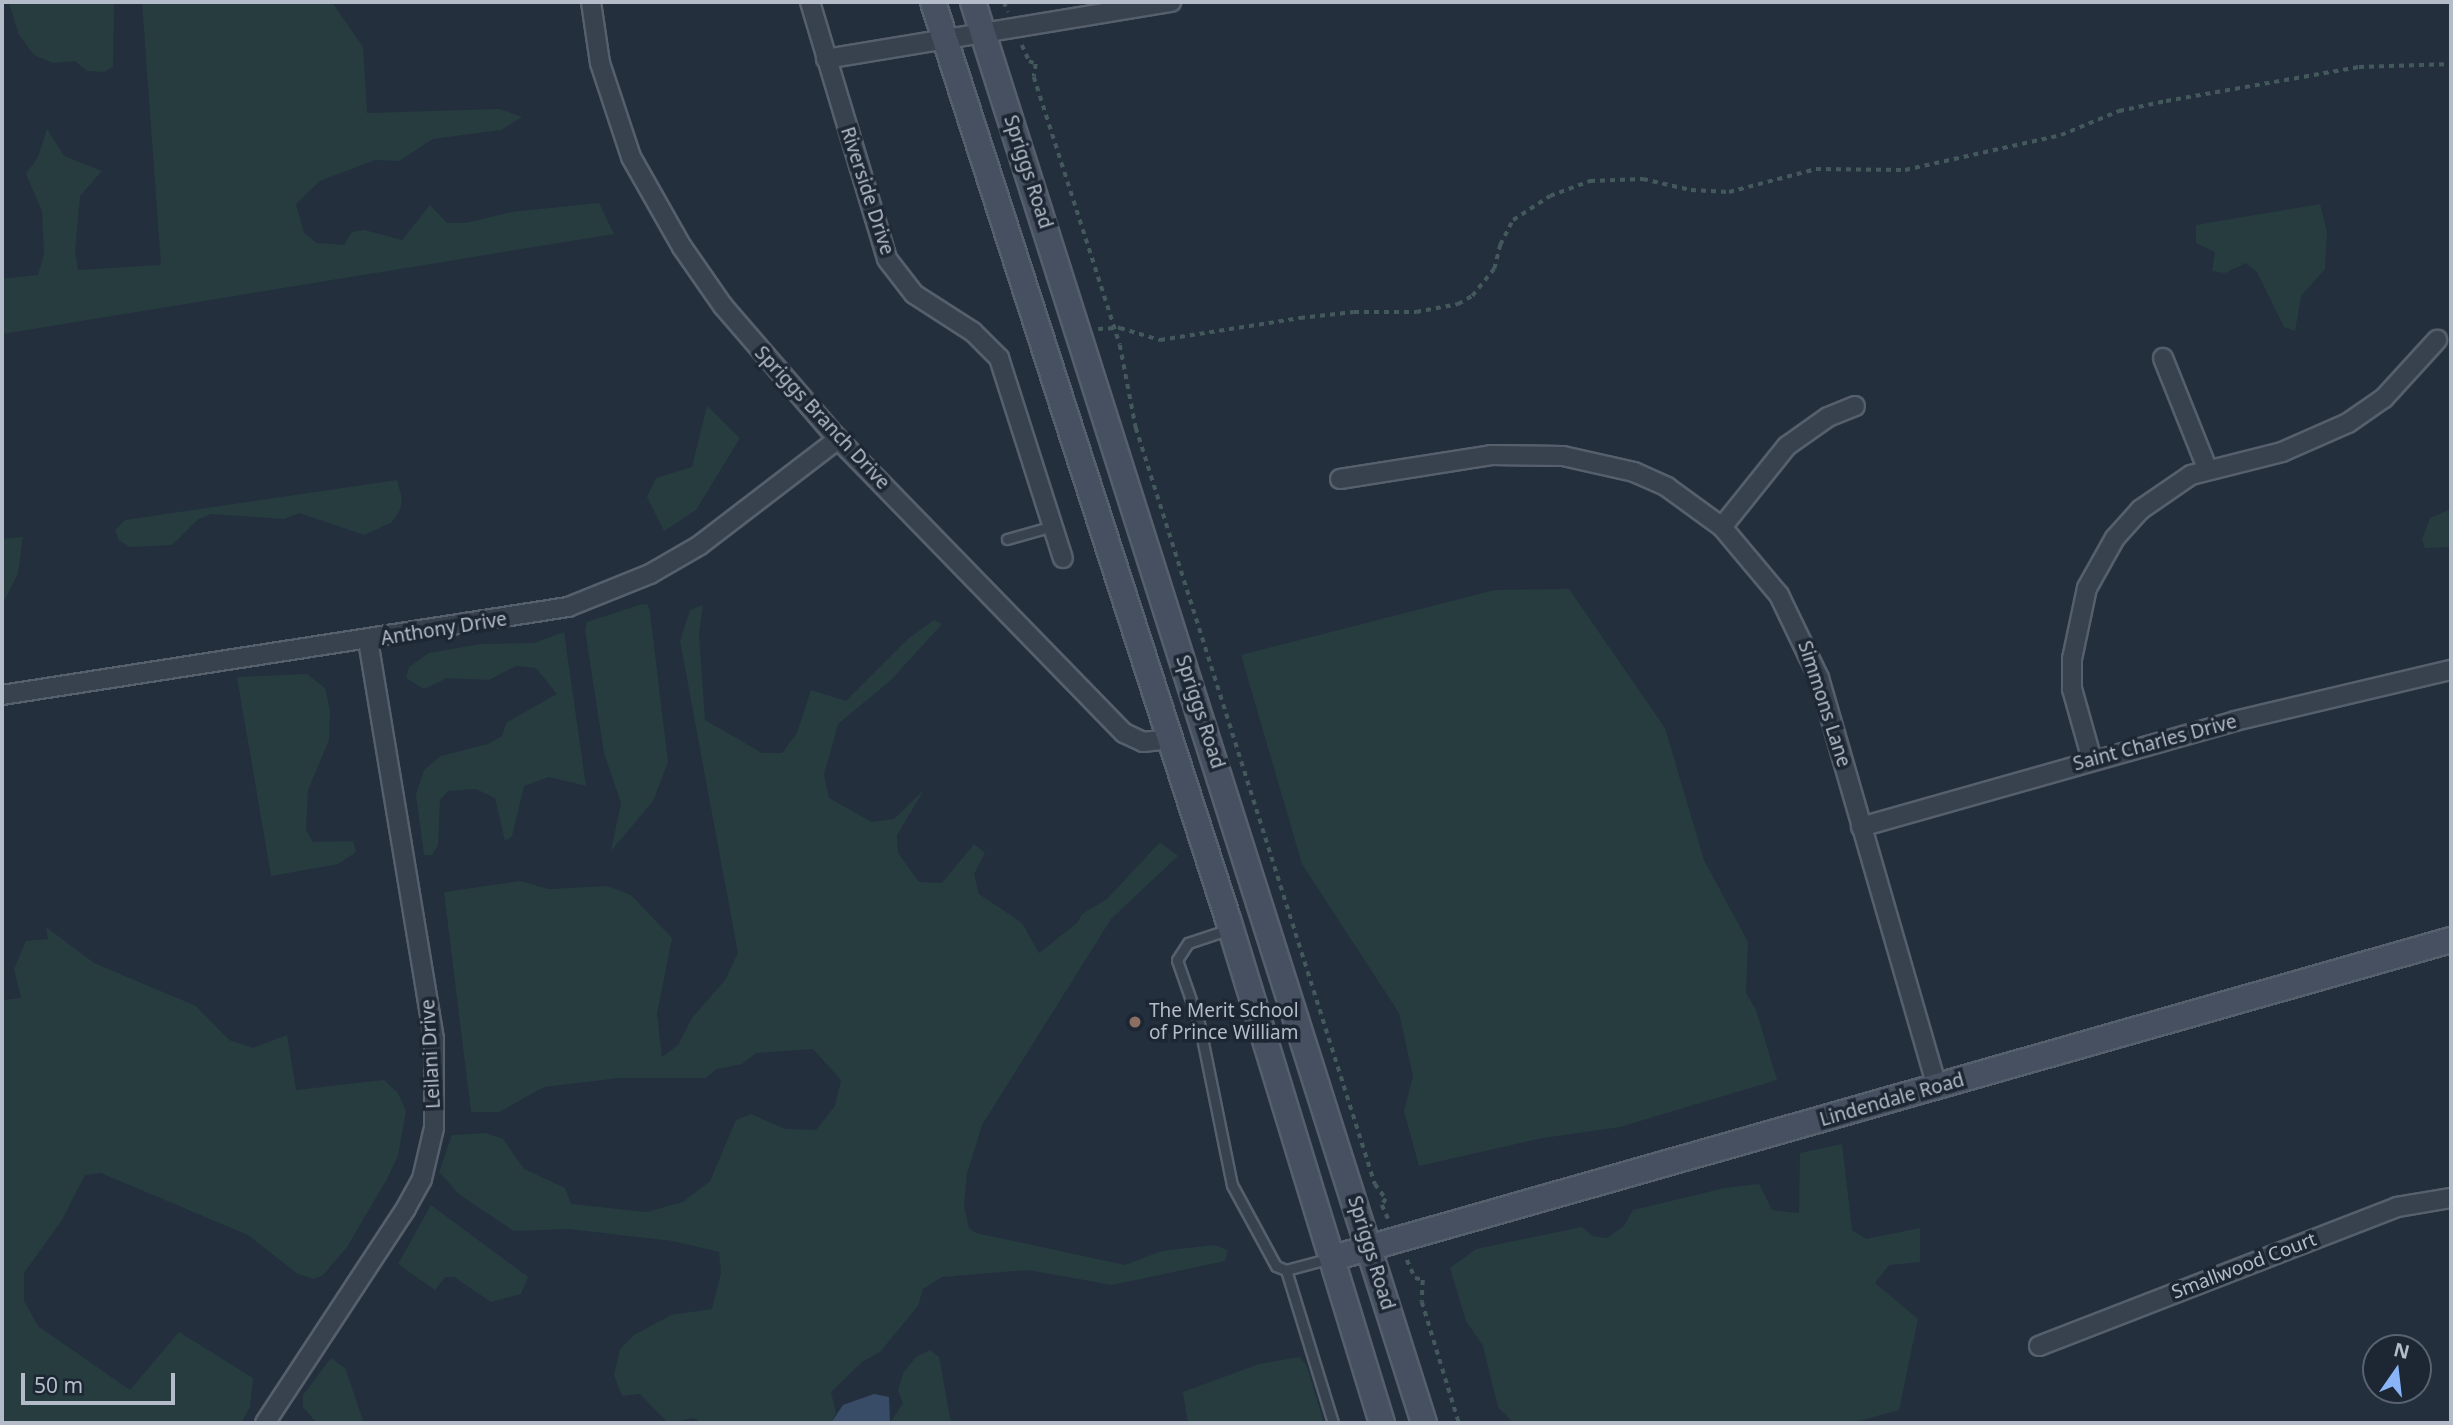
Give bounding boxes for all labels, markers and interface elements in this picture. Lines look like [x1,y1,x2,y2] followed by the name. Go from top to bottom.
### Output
[999,112,1057,232] street label: Spriggs Road
[836,124,898,258] street label: Riverside Drive
[750,342,894,494] street label: Spriggs Branch Drive
[379,608,509,650] street label: Anthony Drive
[1793,638,1855,770] street label: Simmons Lane
[1171,652,1229,772] street label: Spriggs Road
[2071,710,2239,776] street label: Saint Charles Drive
[417,999,445,1109] street label: Leilani Drive
[1149,1000,1299,1044] place label: The Merit School of Prince William
[1127,1014,1143,1030] marker: The Merit School of Prince William
[1817,1068,1967,1132] street label: Lindendale Road
[1343,1193,1399,1313] street label: Spriggs Road
[2168,1228,2320,1304] street label: Smallwood Court
[2362,1334,2432,1404] north arrow
[2391,1336,2412,1365] text: N
[24,1358,178,1402] scale bar
[34,1371,83,1399] text: 50 m

